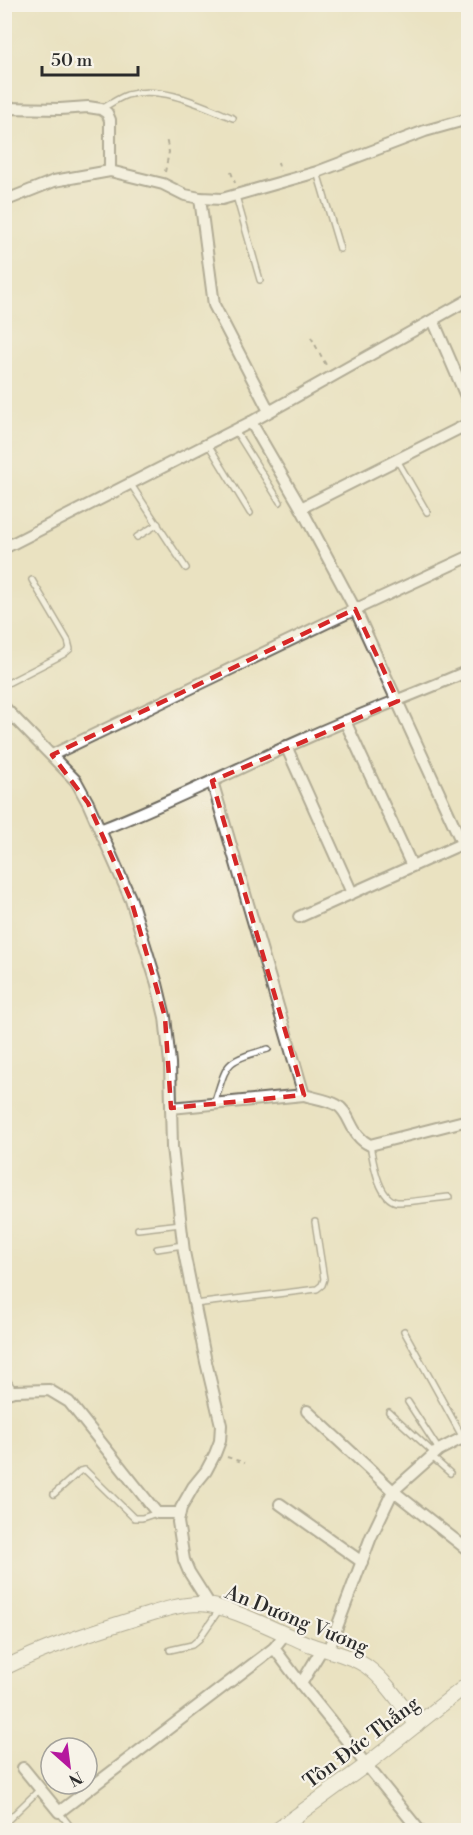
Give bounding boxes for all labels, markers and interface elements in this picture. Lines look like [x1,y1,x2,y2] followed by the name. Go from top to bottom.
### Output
[42,39,138,77] scale bar
[51,49,93,72] text: 50 m
[220,1580,372,1661] street label: An Dương Vương
[299,1691,425,1795] street label: Tôn Đức Thắng
[39,1736,99,1796] north arrow
[65,1767,86,1790] text: N

